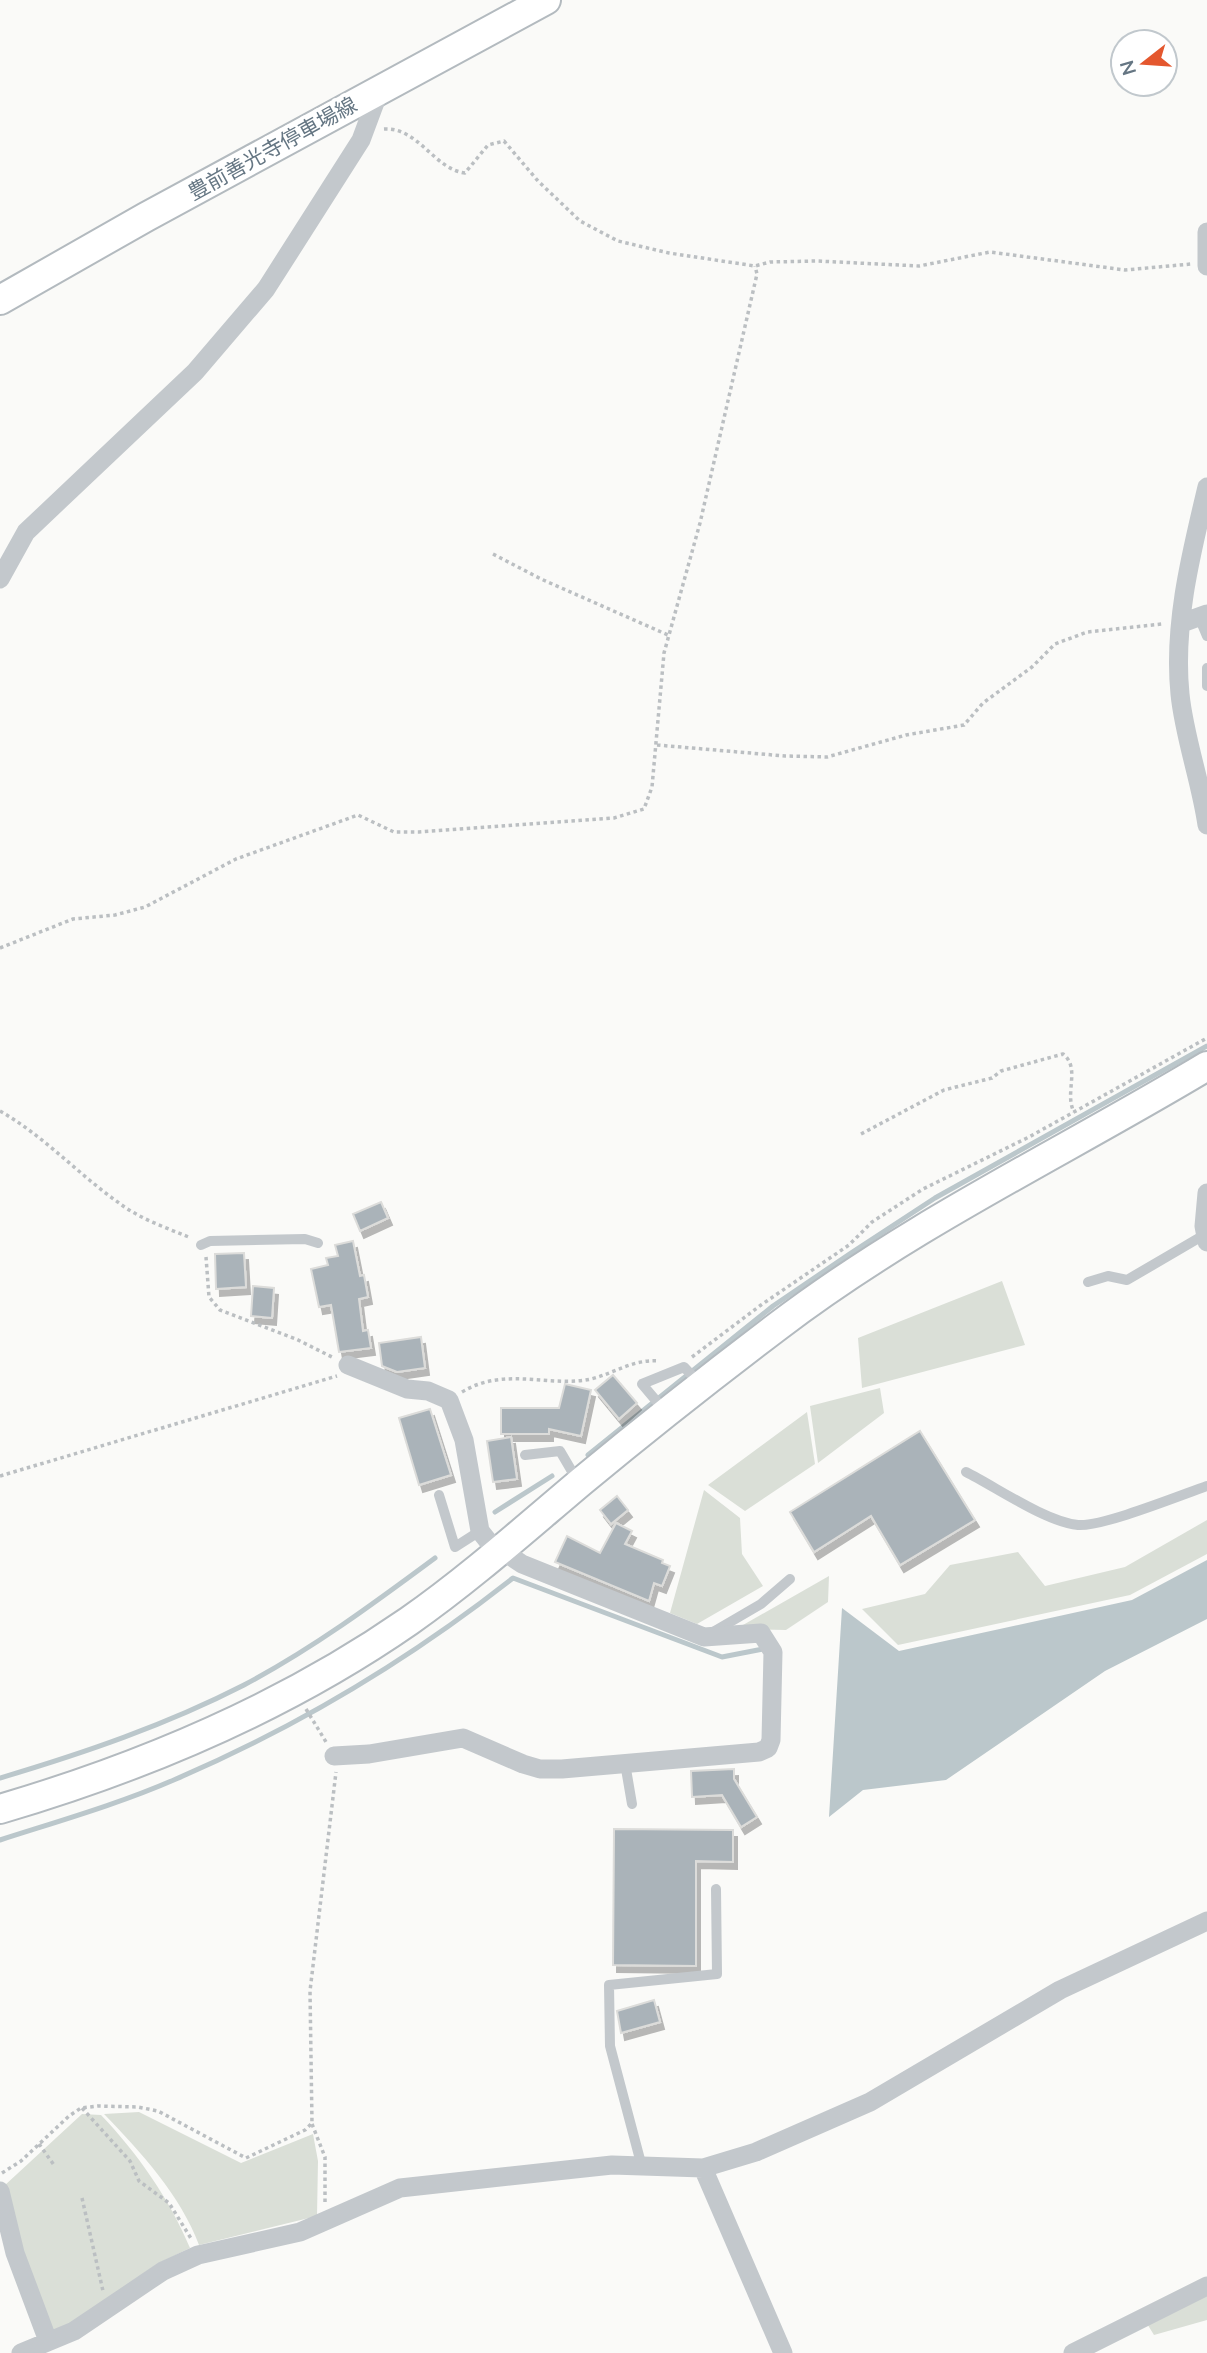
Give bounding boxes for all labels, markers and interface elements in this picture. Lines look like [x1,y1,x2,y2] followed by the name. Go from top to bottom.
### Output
[1109,28,1179,98] north arrow
[1114,58,1141,78] text: N
[183,91,361,205] street label: 豊前善光寺停車場線

